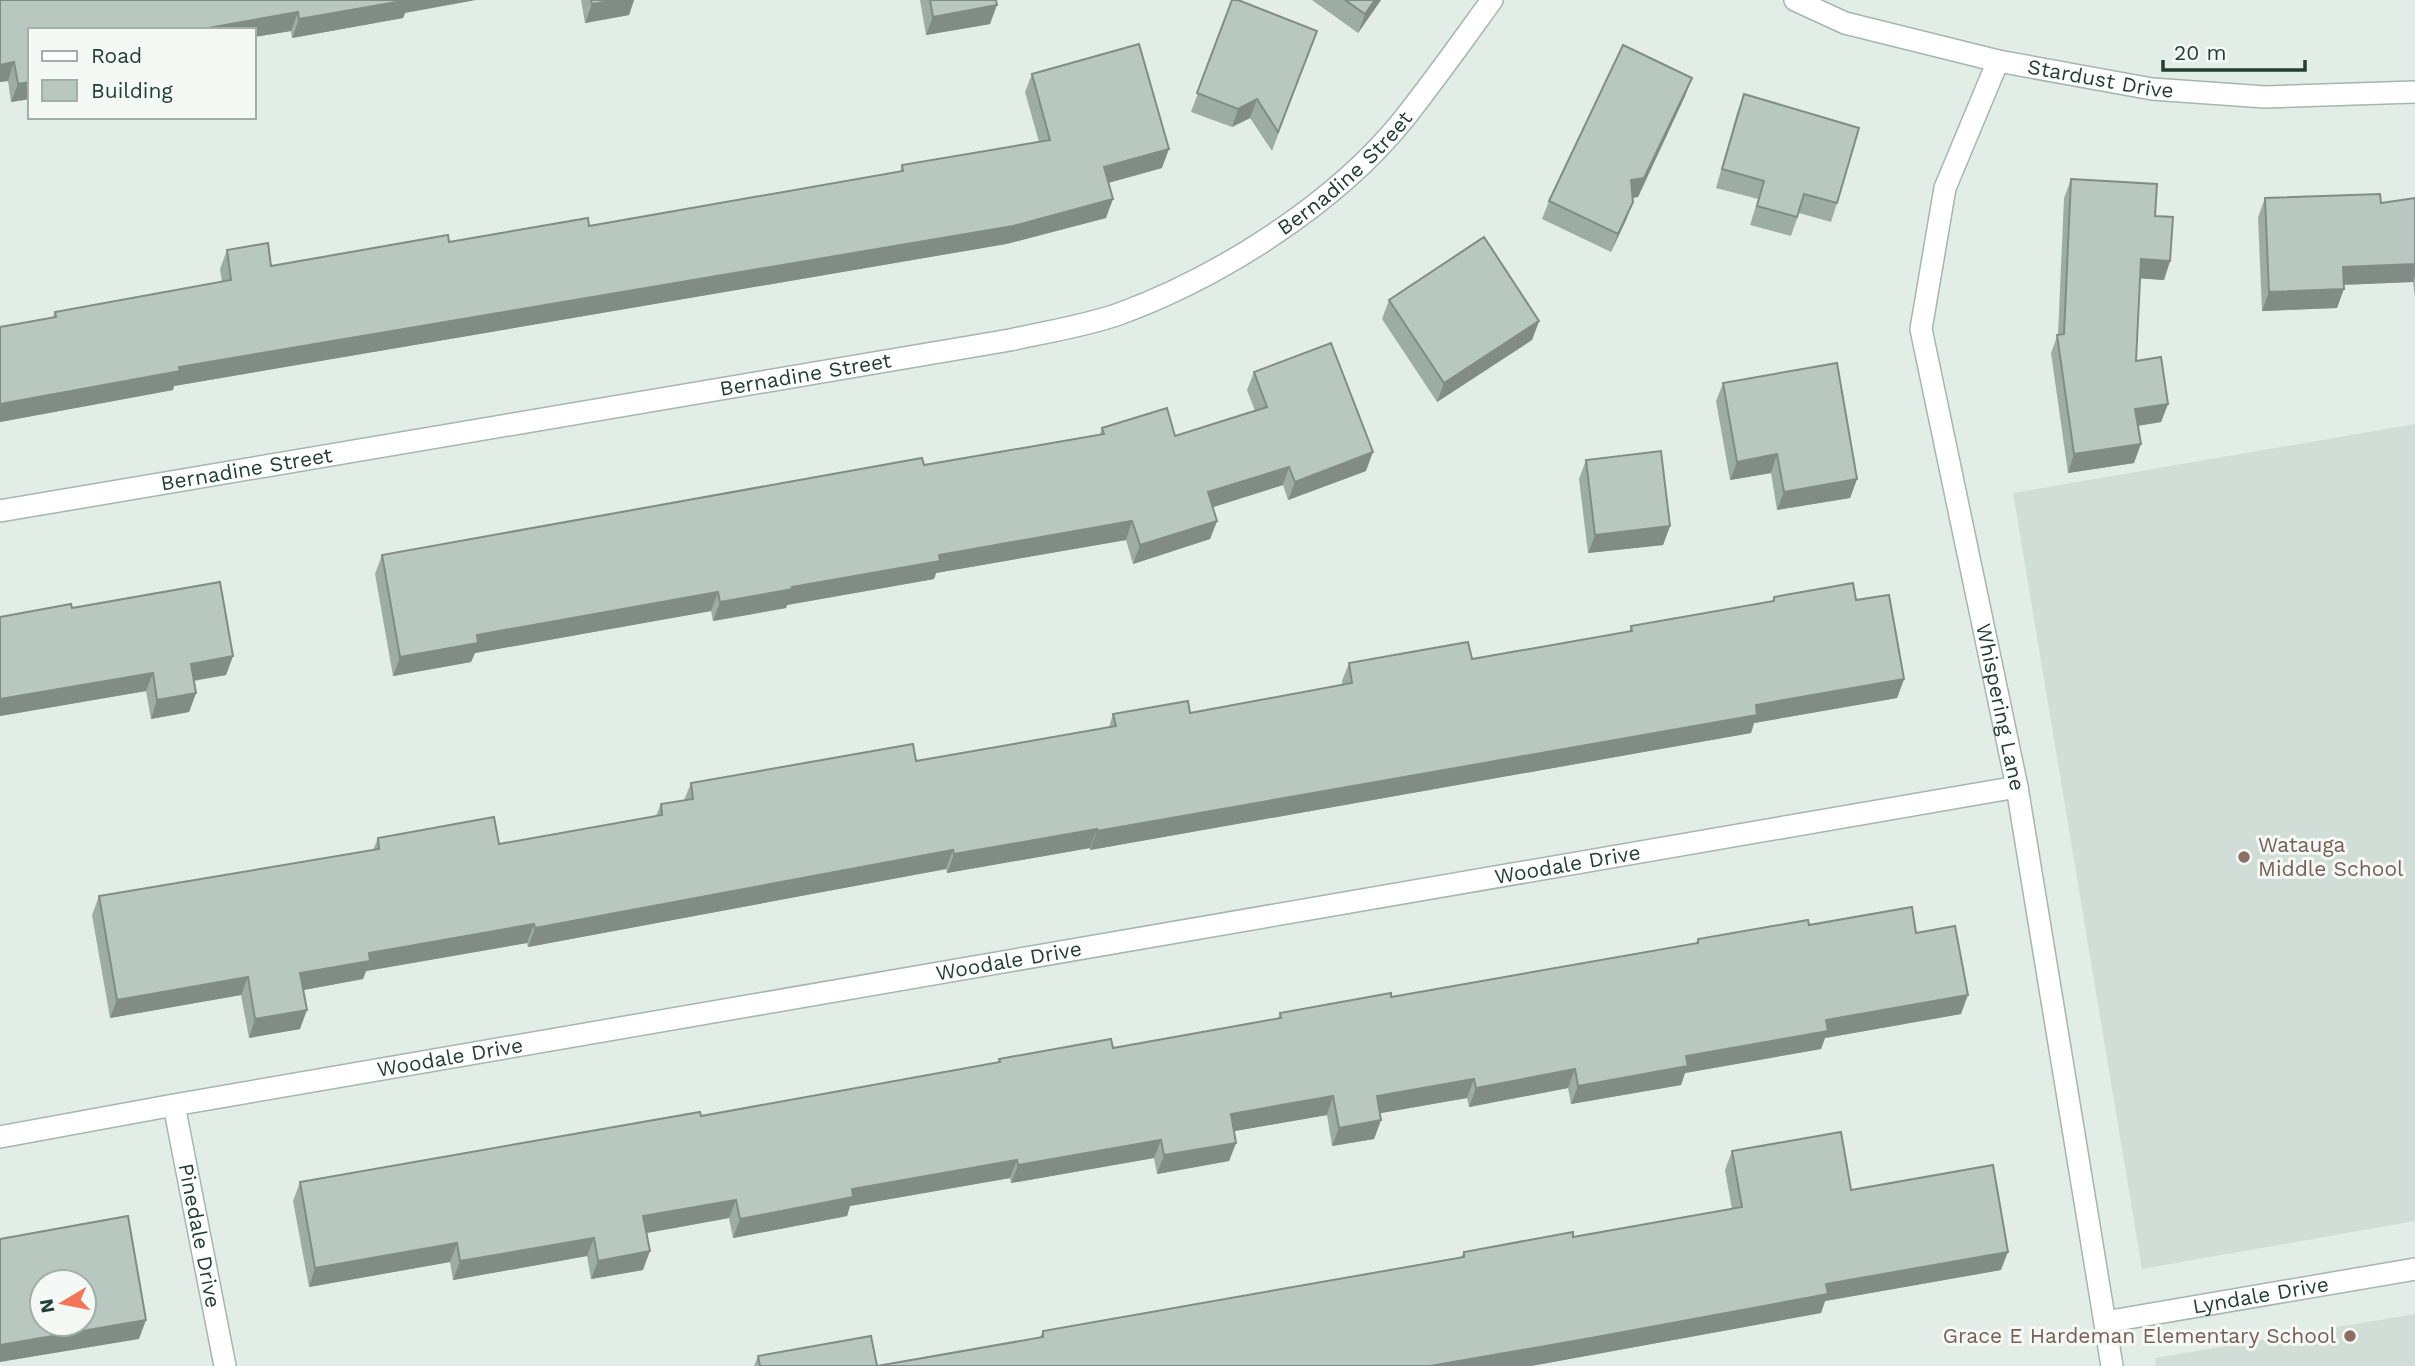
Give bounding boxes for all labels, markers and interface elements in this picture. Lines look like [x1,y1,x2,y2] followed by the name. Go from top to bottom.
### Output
[28,28,256,119] legend
[2163,28,2305,72] scale bar
[2174,40,2226,65] text: 20 m
[91,43,142,68] text: Road
[2026,54,2175,103] street label: Stardust Drive
[91,78,173,103] text: Building
[1272,106,1417,240] street label: Bernadine Street
[718,347,893,401] street label: Bernadine Street
[159,442,334,496] street label: Bernadine Street
[1971,621,2030,793] street label: Whispering Lane
[2258,832,2404,881] place label: Watauga Middle School
[1492,839,1642,889] street label: Woodale Drive
[2236,849,2252,865] marker: Watauga Middle School
[934,936,1084,985] street label: Woodale Drive
[375,1032,525,1082] street label: Woodale Drive
[174,1161,226,1310] street label: Pinedale Drive
[28,1268,98,1338] north arrow
[2191,1271,2331,1319] street label: Lyndale Drive
[34,1297,59,1315] text: N
[1943,1323,2337,1348] place label: Grace E Hardeman Elementary School
[2342,1328,2358,1344] marker: Grace E Hardeman Elementary School

